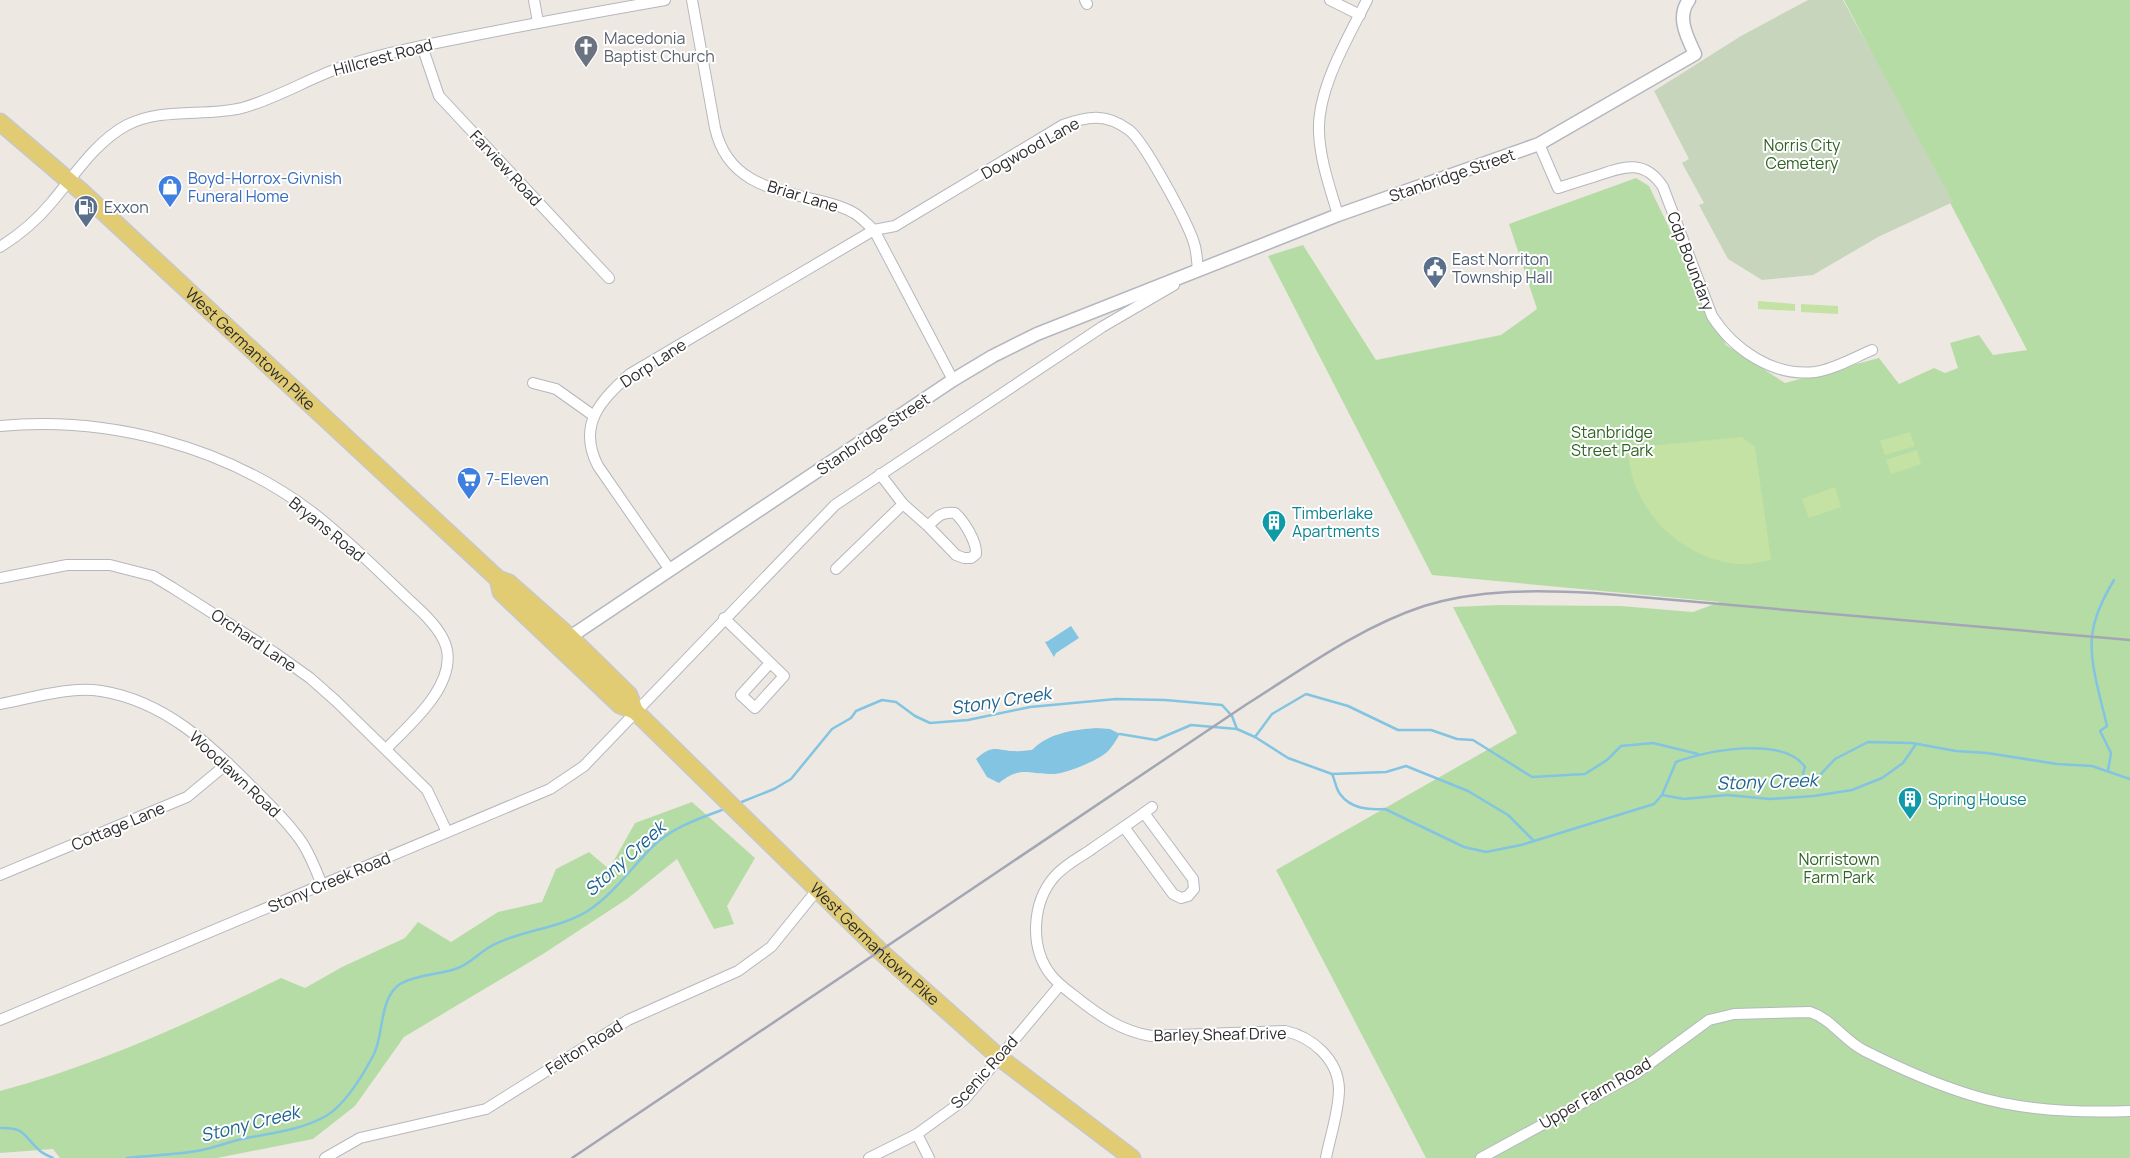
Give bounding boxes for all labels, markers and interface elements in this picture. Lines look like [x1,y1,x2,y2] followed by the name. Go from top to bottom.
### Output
[604,27,715,67] place label: Macedonia Baptist Church
[331,33,435,81] street label: Hillcrest Road
[573,34,599,68] church icon: Macedonia Baptist Church
[977,112,1083,184] street label: Dogwood Lane
[465,125,547,211] street label: Farview Road
[1763,134,1841,174] park label: Norris City Cemetery
[1386,143,1518,207] street label: Stanbridge Street
[188,167,342,207] place label: Boyd-Horrox-Givnish Funeral Home
[157,174,183,208] shop icon: Boyd-Horrox-Givnish Funeral Home
[765,175,841,217] street label: Briar Lane
[73,194,99,228] fuel station icon: Exxon
[104,196,149,218] place label: Exxon
[1662,208,1720,314] street label: Cdp Boundary
[1452,248,1553,288] place label: East Norriton Township Hall
[1422,255,1448,289] public building icon: East Norriton Township Hall
[181,283,320,415] street label: West Germantown Pike
[616,333,690,393] street label: Dorp Lane
[812,388,934,480] street label: Stanbridge Street
[1571,421,1654,461] park label: Stanbridge Street Park
[456,466,482,500] supermarket icon: 7-Eleven
[486,468,549,490] place label: 7-Eleven
[285,492,369,566] street label: Bryans Road
[1292,502,1380,542] place label: Timberlake Apartments
[1261,509,1287,543] building icon: Timberlake Apartments
[207,603,301,677] street label: Orchard Lane
[949,680,1056,720] water label: Stony Creek
[184,726,286,822] street label: Woodlawn Road
[1716,767,1821,795] water label: Stony Creek
[1897,786,1923,820] building icon: Spring House
[1928,788,2027,810] place label: Spring House
[68,796,168,856] street label: Cottage Lane
[579,813,672,901] water label: Stony Creek
[264,846,394,918] street label: Stony Creek Road
[1798,848,1880,888] park label: Norristown Farm Park
[805,877,945,1010] street label: West Germantown Pike
[541,1015,627,1079] street label: Felton Road
[1153,1022,1287,1046] street label: Barley Sheaf Drive
[945,1031,1023,1113] street label: Scenic Road
[1535,1052,1655,1134] street label: Upper Farm Road
[198,1098,305,1147] water label: Stony Creek

